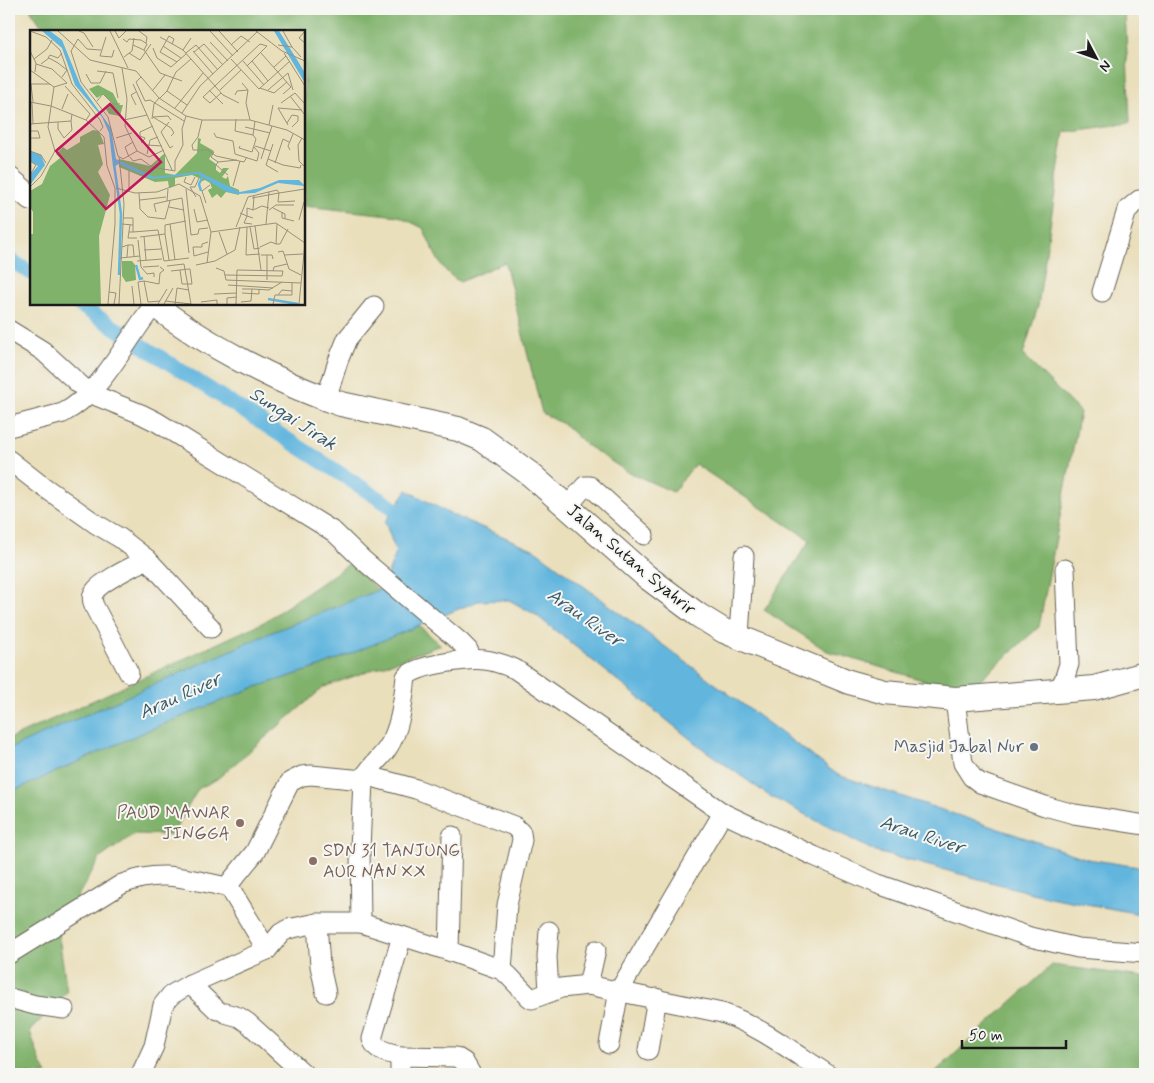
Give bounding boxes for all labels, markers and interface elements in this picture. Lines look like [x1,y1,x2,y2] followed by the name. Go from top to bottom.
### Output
[30,30,305,305] inset map
[1072,32,1122,82] north arrow
[1095,56,1115,75] text: N
[243,381,342,459] water label: Sungai Jirak
[561,499,701,622] street label: Jalan Sutan Syahrir
[542,583,630,655] water label: Arau River
[135,666,228,725] water label: Arau River
[894,735,1025,759] place label: Masjid Jabal Nur
[1028,741,1040,753] marker: Masjid Jabal Nur
[117,801,230,846] place label: PAUD MAWAR JINGGA
[877,810,970,861] water label: Arau River
[234,817,246,829] marker: PAUD MAWAR JINGGA
[323,839,460,884] place label: SDN 31 TANJUNG AUR NAN XX
[307,855,319,867] marker: SDN 31 TANJUNG AUR NAN XX
[962,1018,1065,1050] scale bar
[969,1026,1003,1046] text: 50 m

